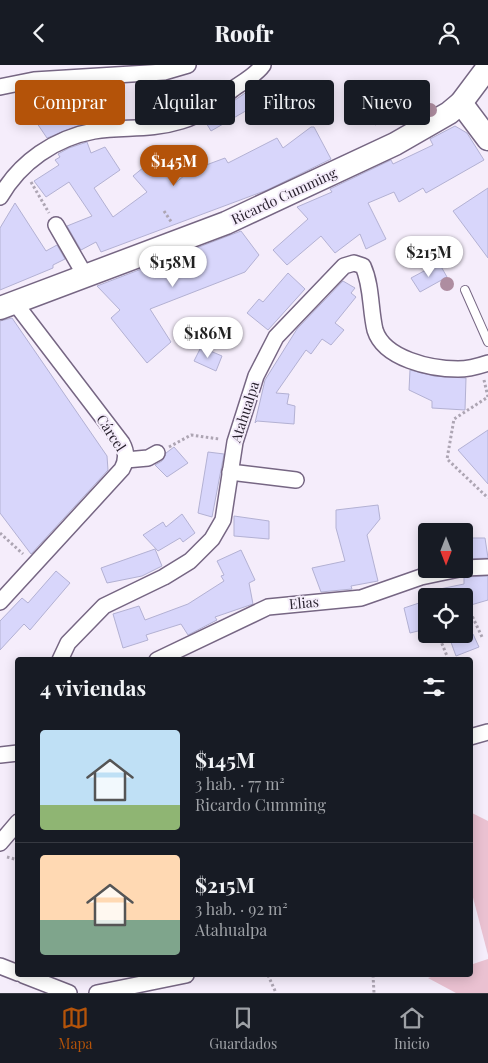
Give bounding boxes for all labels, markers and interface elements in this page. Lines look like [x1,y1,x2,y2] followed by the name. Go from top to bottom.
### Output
[215,18,273,48] text: Roofr
[25,19,53,47] icon: back
[435,19,463,47] icon: person
[15,80,125,125] chip: Comprar
[135,80,235,125] chip: Alquilar
[245,80,334,125] chip: Filtros
[344,80,430,125] chip: Nuevo
[139,145,209,187] pin: $145M
[151,150,197,171] text: $145M
[228,162,340,228] street label: Ricardo Cumming
[394,235,464,278] pin: $215M
[406,241,452,262] text: $215M
[138,245,208,288] pin: $158M
[150,251,196,272] text: $158M
[173,317,243,359] pin: $186M
[184,322,232,343] text: $186M
[225,379,263,446] street label: Atahualpa
[92,411,130,455] street label: Cárcel
[418,523,472,577] north arrow
[418,523,473,643] map controls
[418,588,473,643] button: locate
[288,592,320,613] street label: Elias
[40,673,146,701] text: 4 viviendas
[420,673,448,701] icon: filters
[195,745,255,773] text: $145M
[80,750,140,810] icon: home
[195,773,285,794] text: 3 hab. · 77 m²
[195,794,326,815] text: Ricardo Cumming
[195,870,255,898] text: $215M
[80,875,140,935] icon: home
[195,898,288,919] text: 3 hab. · 92 m²
[195,919,267,940] text: Atahualpa
[58,1004,93,1053] tab: Mapa
[209,1004,277,1053] tab: Guardados
[394,1004,430,1053] tab: Inicio

